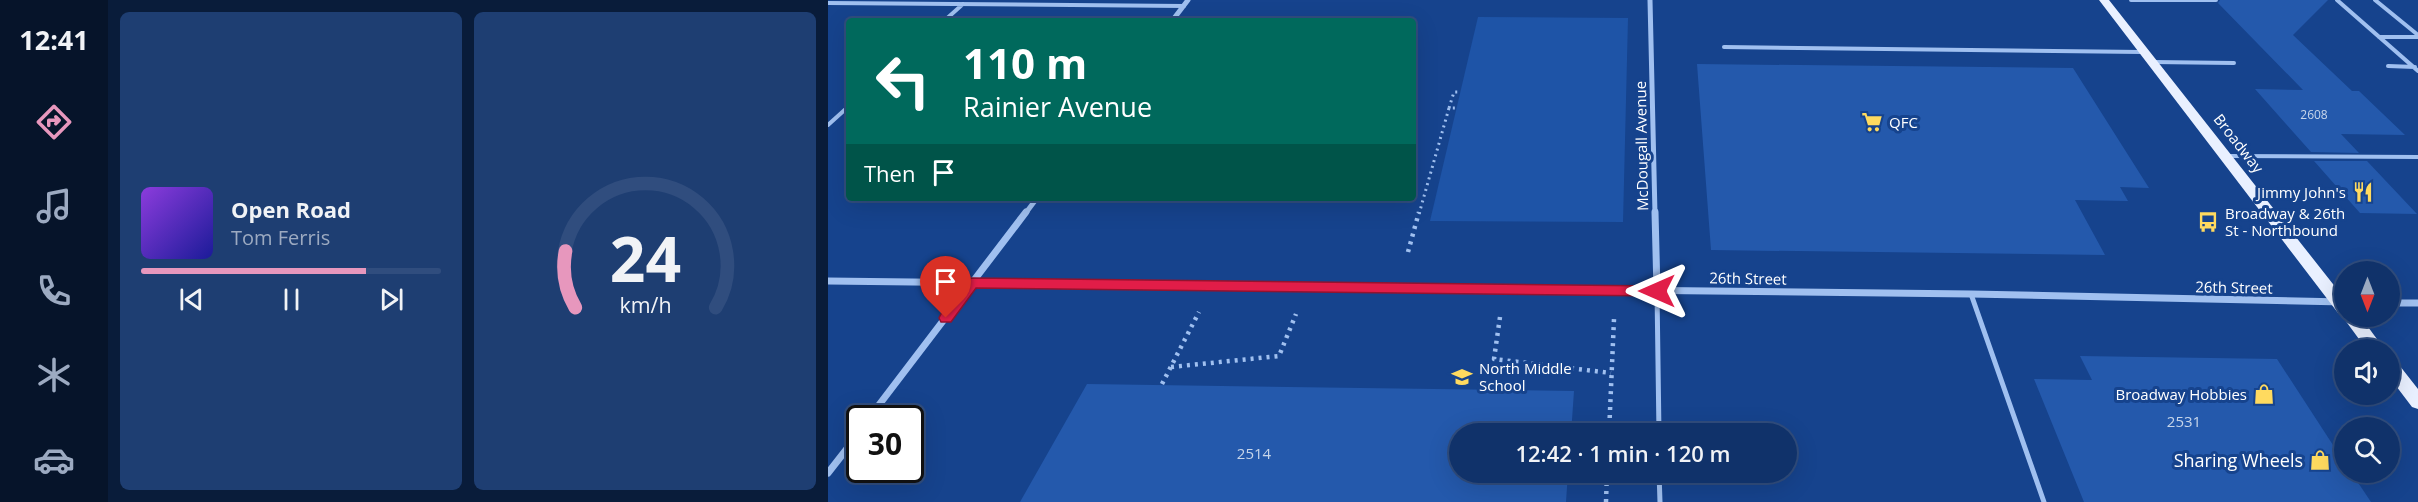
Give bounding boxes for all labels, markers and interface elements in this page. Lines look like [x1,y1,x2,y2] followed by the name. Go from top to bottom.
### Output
[19,21,89,58] text: 12:41
[963,34,1087,91] text: 110 m
[864,42,942,120] icon: left
[1630,81,1652,211] street label: McDougall Avenue
[963,88,1152,125] text: Rainier Avenue
[33,101,75,143] icon: directions
[2300,106,2328,123] house number: 2608
[2210,109,2269,177] street label: Broadway
[1860,110,1884,134] supermarket icon: QFC
[1889,112,1918,132] place label: QFC
[927,156,960,189] icon: arrive
[864,158,915,188] text: Then
[2351,180,2375,204] restaurant icon: Jimmy John's
[2255,182,2346,202] place label: Jimmy John's
[33,185,75,227] icon: music
[231,194,351,224] text: Open Road
[2225,203,2345,240] place label: Broadway & 26th St - Northbound
[2196,210,2220,234] bus stop icon: Broadway & 26th St - Northbound
[609,215,681,300] text: 24
[231,224,330,251] text: Tom Ferris
[920,256,971,318] pin
[1625,259,1689,323] position arrow
[2334,261,2400,327] north arrow
[2334,261,2400,483] map controls
[929,265,962,298] icon: arrive
[1709,267,1787,289] street label: 26th Street
[33,270,75,312] icon: phone
[2195,276,2273,298] street label: 26th Street
[175,283,208,316] icon: previous
[275,283,308,316] icon: pause
[375,283,408,316] icon: next
[619,290,671,319] text: km/h
[2334,339,2400,405] button: sound
[33,354,75,396] icon: climate
[1479,358,1572,395] place label: North Middle School
[1450,365,1474,389] school or university icon: North Middle School
[2252,382,2276,406] shop icon: Broadway Hobbies
[2115,384,2247,404] place label: Broadway Hobbies
[846,405,924,483] speed limit sign: 30
[2167,411,2201,431] house number: 2531
[2334,417,2400,483] button: search
[1515,438,1731,468] text: 12:42 · 1 min · 120 m
[33,439,75,481] icon: car
[1237,443,1272,463] house number: 2514
[2174,448,2303,472] place label: Sharing Wheels
[2308,448,2332,472] shop icon: Sharing Wheels

